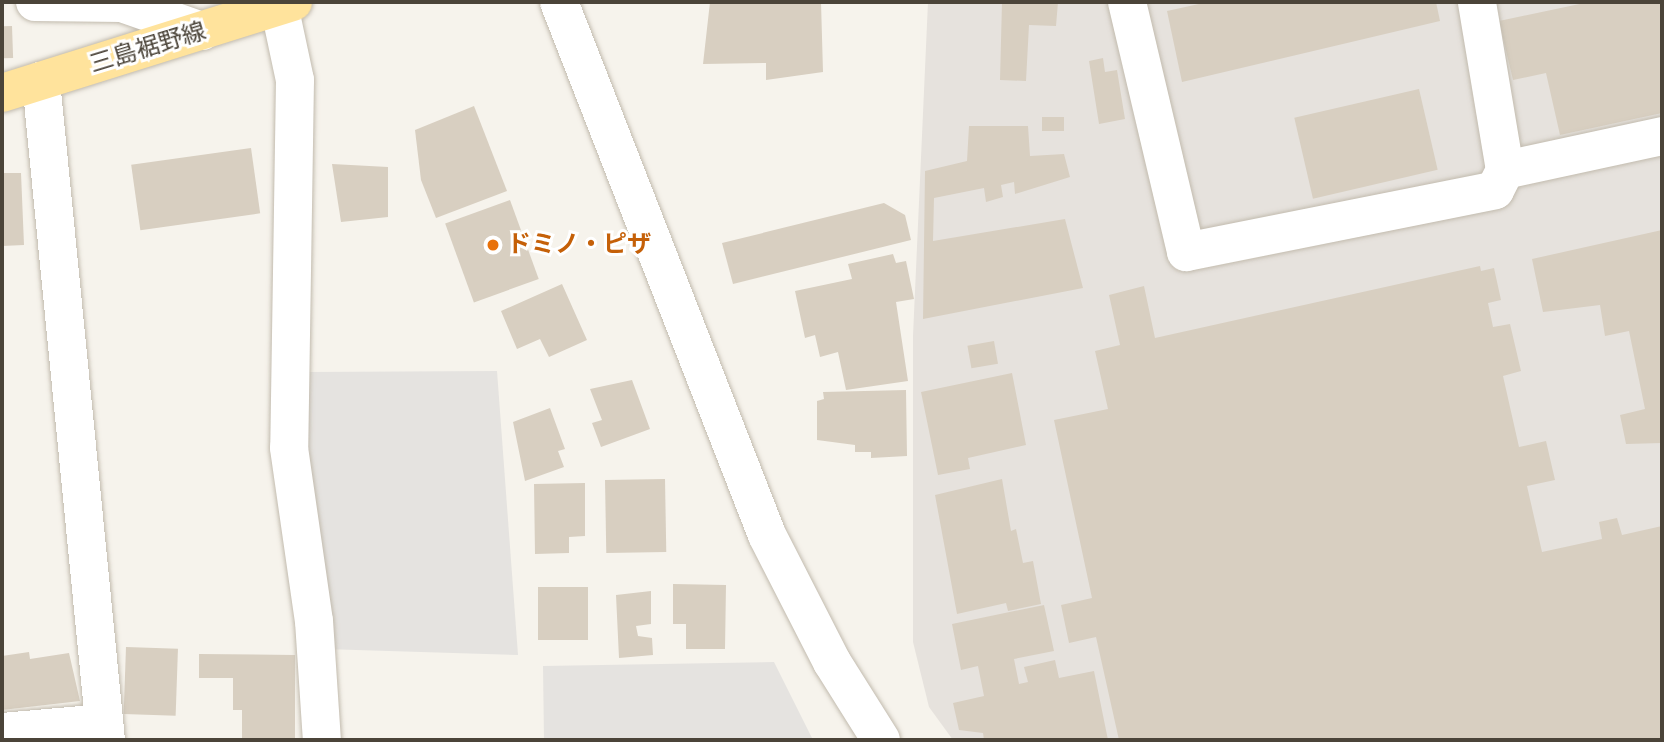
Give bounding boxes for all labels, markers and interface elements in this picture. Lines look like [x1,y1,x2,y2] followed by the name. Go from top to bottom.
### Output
[86,17,210,79] street label: 三島裾野線
[507,231,651,259] place label: ドミノ・ピザ
[485,237,501,253] marker: ドミノ・ピザ

